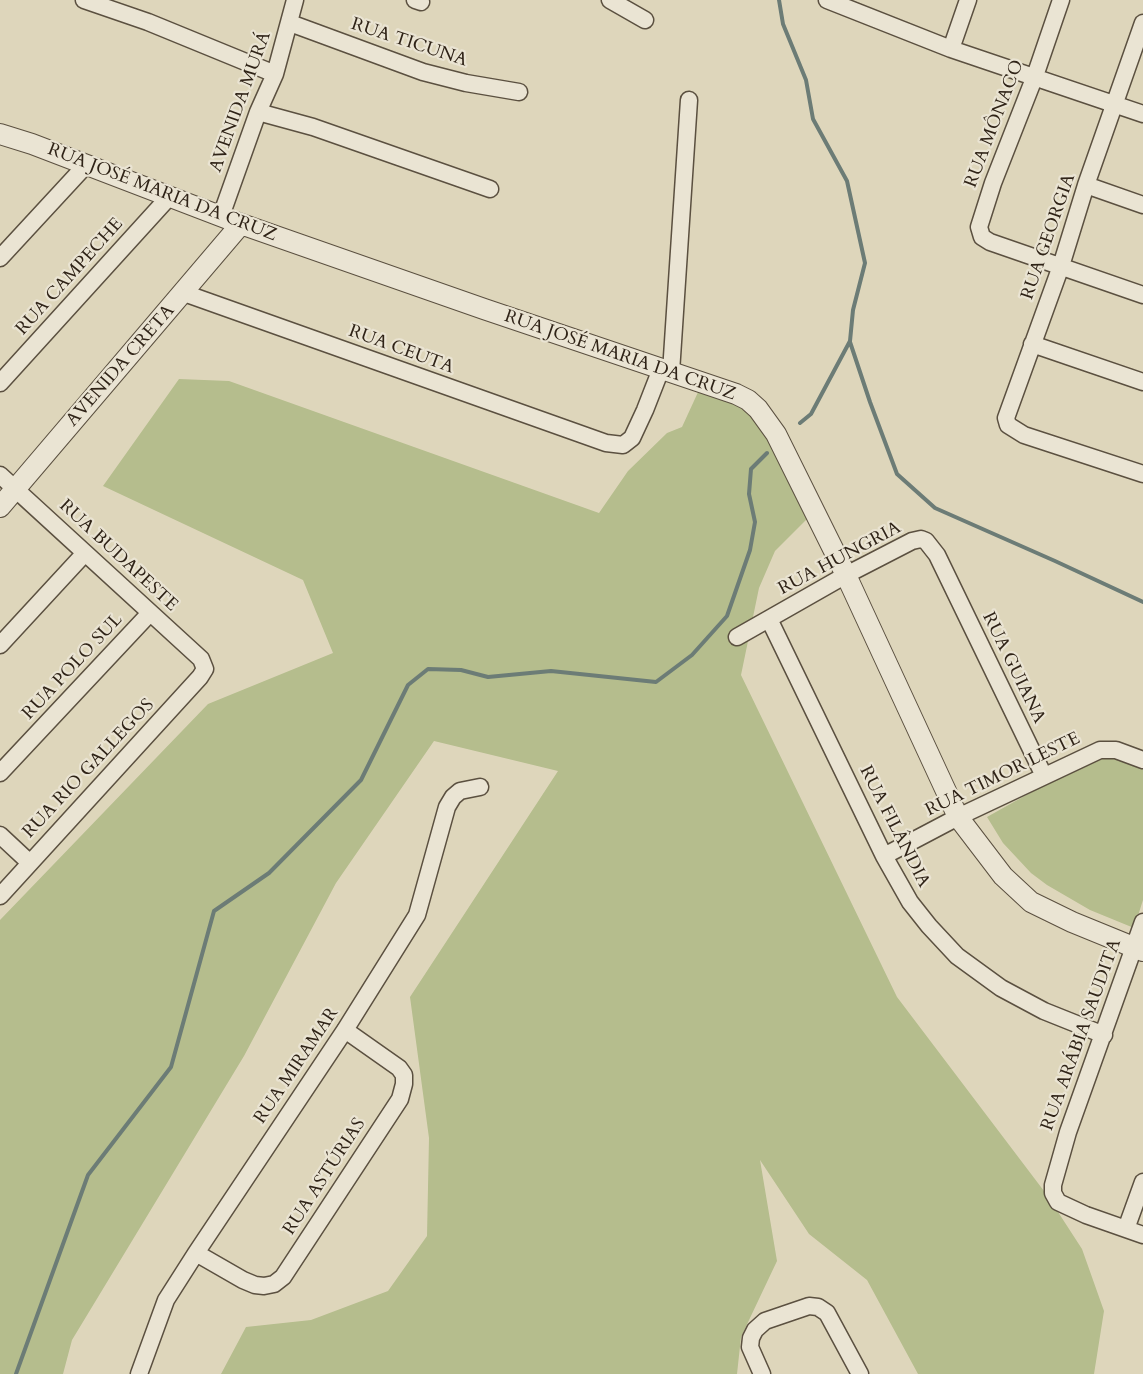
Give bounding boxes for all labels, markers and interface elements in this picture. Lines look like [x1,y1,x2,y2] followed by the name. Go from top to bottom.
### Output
[348,14,470,72] street label: RUA TICUNA
[206,29,276,175] street label: AVENIDA MURÁ
[961,57,1029,191] street label: RUA MÔNACO
[44,139,280,247] street label: RUA JOSÉ MARIA DA CRUZ
[1017,171,1081,303] street label: RUA GEORGIA
[12,214,128,340] street label: RUA CAMPECHE
[62,301,180,431] street label: AVENIDA CRETA
[501,306,739,406] street label: RUA JOSÉ MARIA DA CRUZ
[345,321,457,379] street label: RUA CEUTA
[54,496,182,616] street label: RUA BUDAPESTE
[775,518,905,600] street label: RUA HUNGRIA
[977,609,1049,727] street label: RUA GUIANA
[18,610,128,724] street label: RUA POLO SUL
[19,695,159,843] street label: RUA RIO GALLEGOS
[922,728,1084,822] street label: RUA TIMOR LESTE
[854,762,934,892] street label: RUA FILÂNDIA
[1037,936,1127,1134] street label: RUA ARÁBIA SAUDITA
[250,1004,344,1128] street label: RUA MIRAMAR
[279,1115,371,1239] street label: RUA ASTÚRIAS

